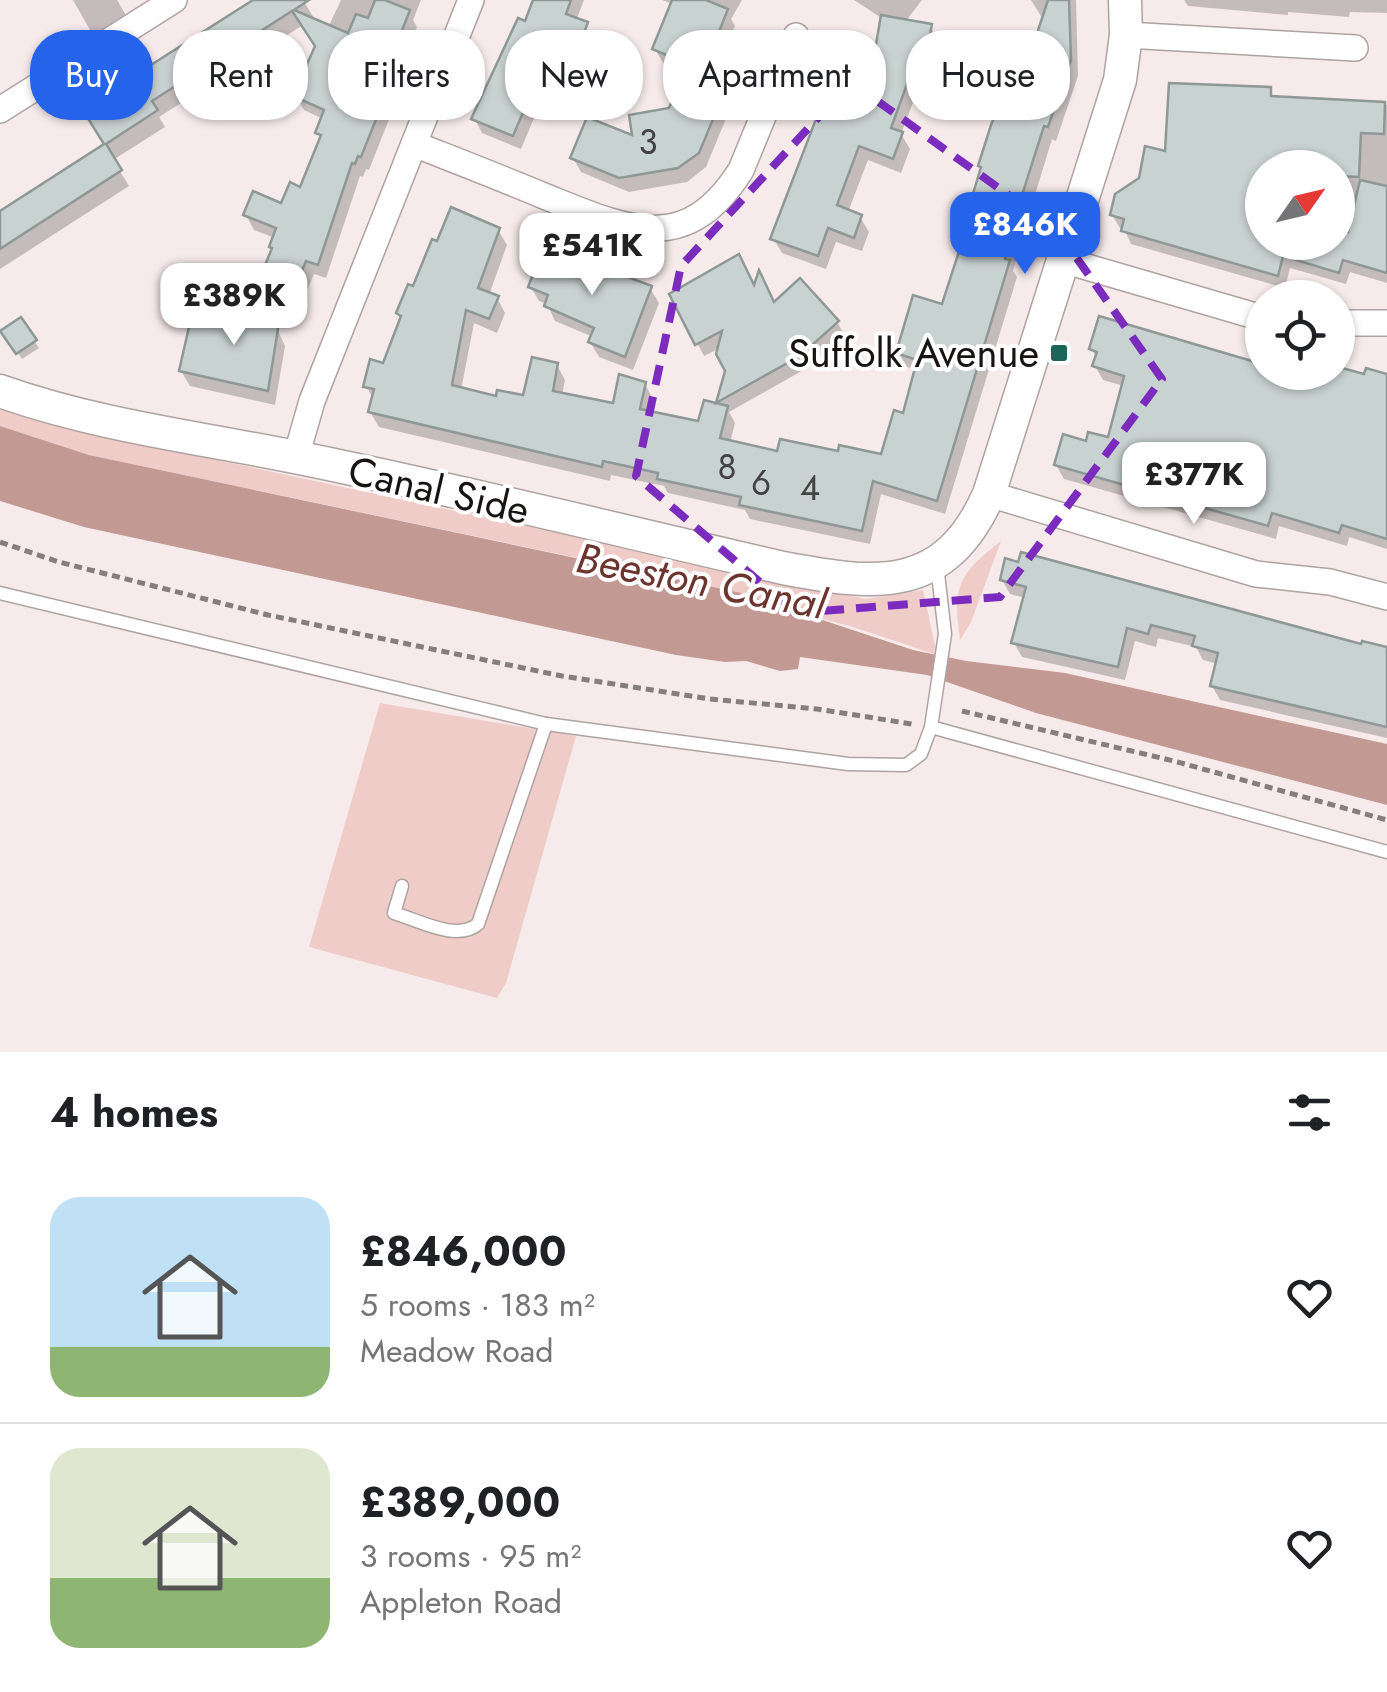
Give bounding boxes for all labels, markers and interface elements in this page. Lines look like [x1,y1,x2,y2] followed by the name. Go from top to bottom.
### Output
[30,30,153,120] chip: Buy
[173,30,308,120] chip: Rent
[328,30,485,120] chip: Filters
[505,30,643,120] chip: New
[663,30,886,120] chip: Apartment
[906,30,1070,120] chip: House
[638,117,658,167] house number: 3
[1245,150,1355,260] north arrow
[1245,150,1355,390] map controls
[955,192,1095,277] pin: £846K
[972,201,1078,247] text: £846K
[522,213,662,298] pin: £541K
[541,222,643,268] text: £541K
[164,263,304,348] pin: £389K
[182,272,286,318] text: £389K
[1245,280,1355,390] button: locate
[788,324,1039,382] place label: Suffolk Avenue
[1048,342,1070,364] marker: Suffolk Avenue
[343,441,535,539] street label: Canal Side
[717,442,737,492] house number: 8
[1124,442,1264,527] pin: £377K
[1144,451,1244,497] text: £377K
[751,458,771,508] house number: 6
[800,463,820,513] house number: 4
[571,527,832,635] water label: Beeston Canal
[50,1082,218,1143] text: 4 homes
[1282,1085,1337,1140] icon: filters
[360,1221,566,1282] text: £846,000
[130,1237,250,1357] icon: home
[1282,1270,1337,1325] icon: heart
[360,1282,595,1328] text: 5 rooms · 183 m²
[360,1328,553,1374] text: Meadow Road
[360,1472,560,1533] text: £389,000
[130,1488,250,1608] icon: home
[1282,1521,1337,1576] icon: heart
[360,1533,581,1579] text: 3 rooms · 95 m²
[360,1579,562,1625] text: Appleton Road

